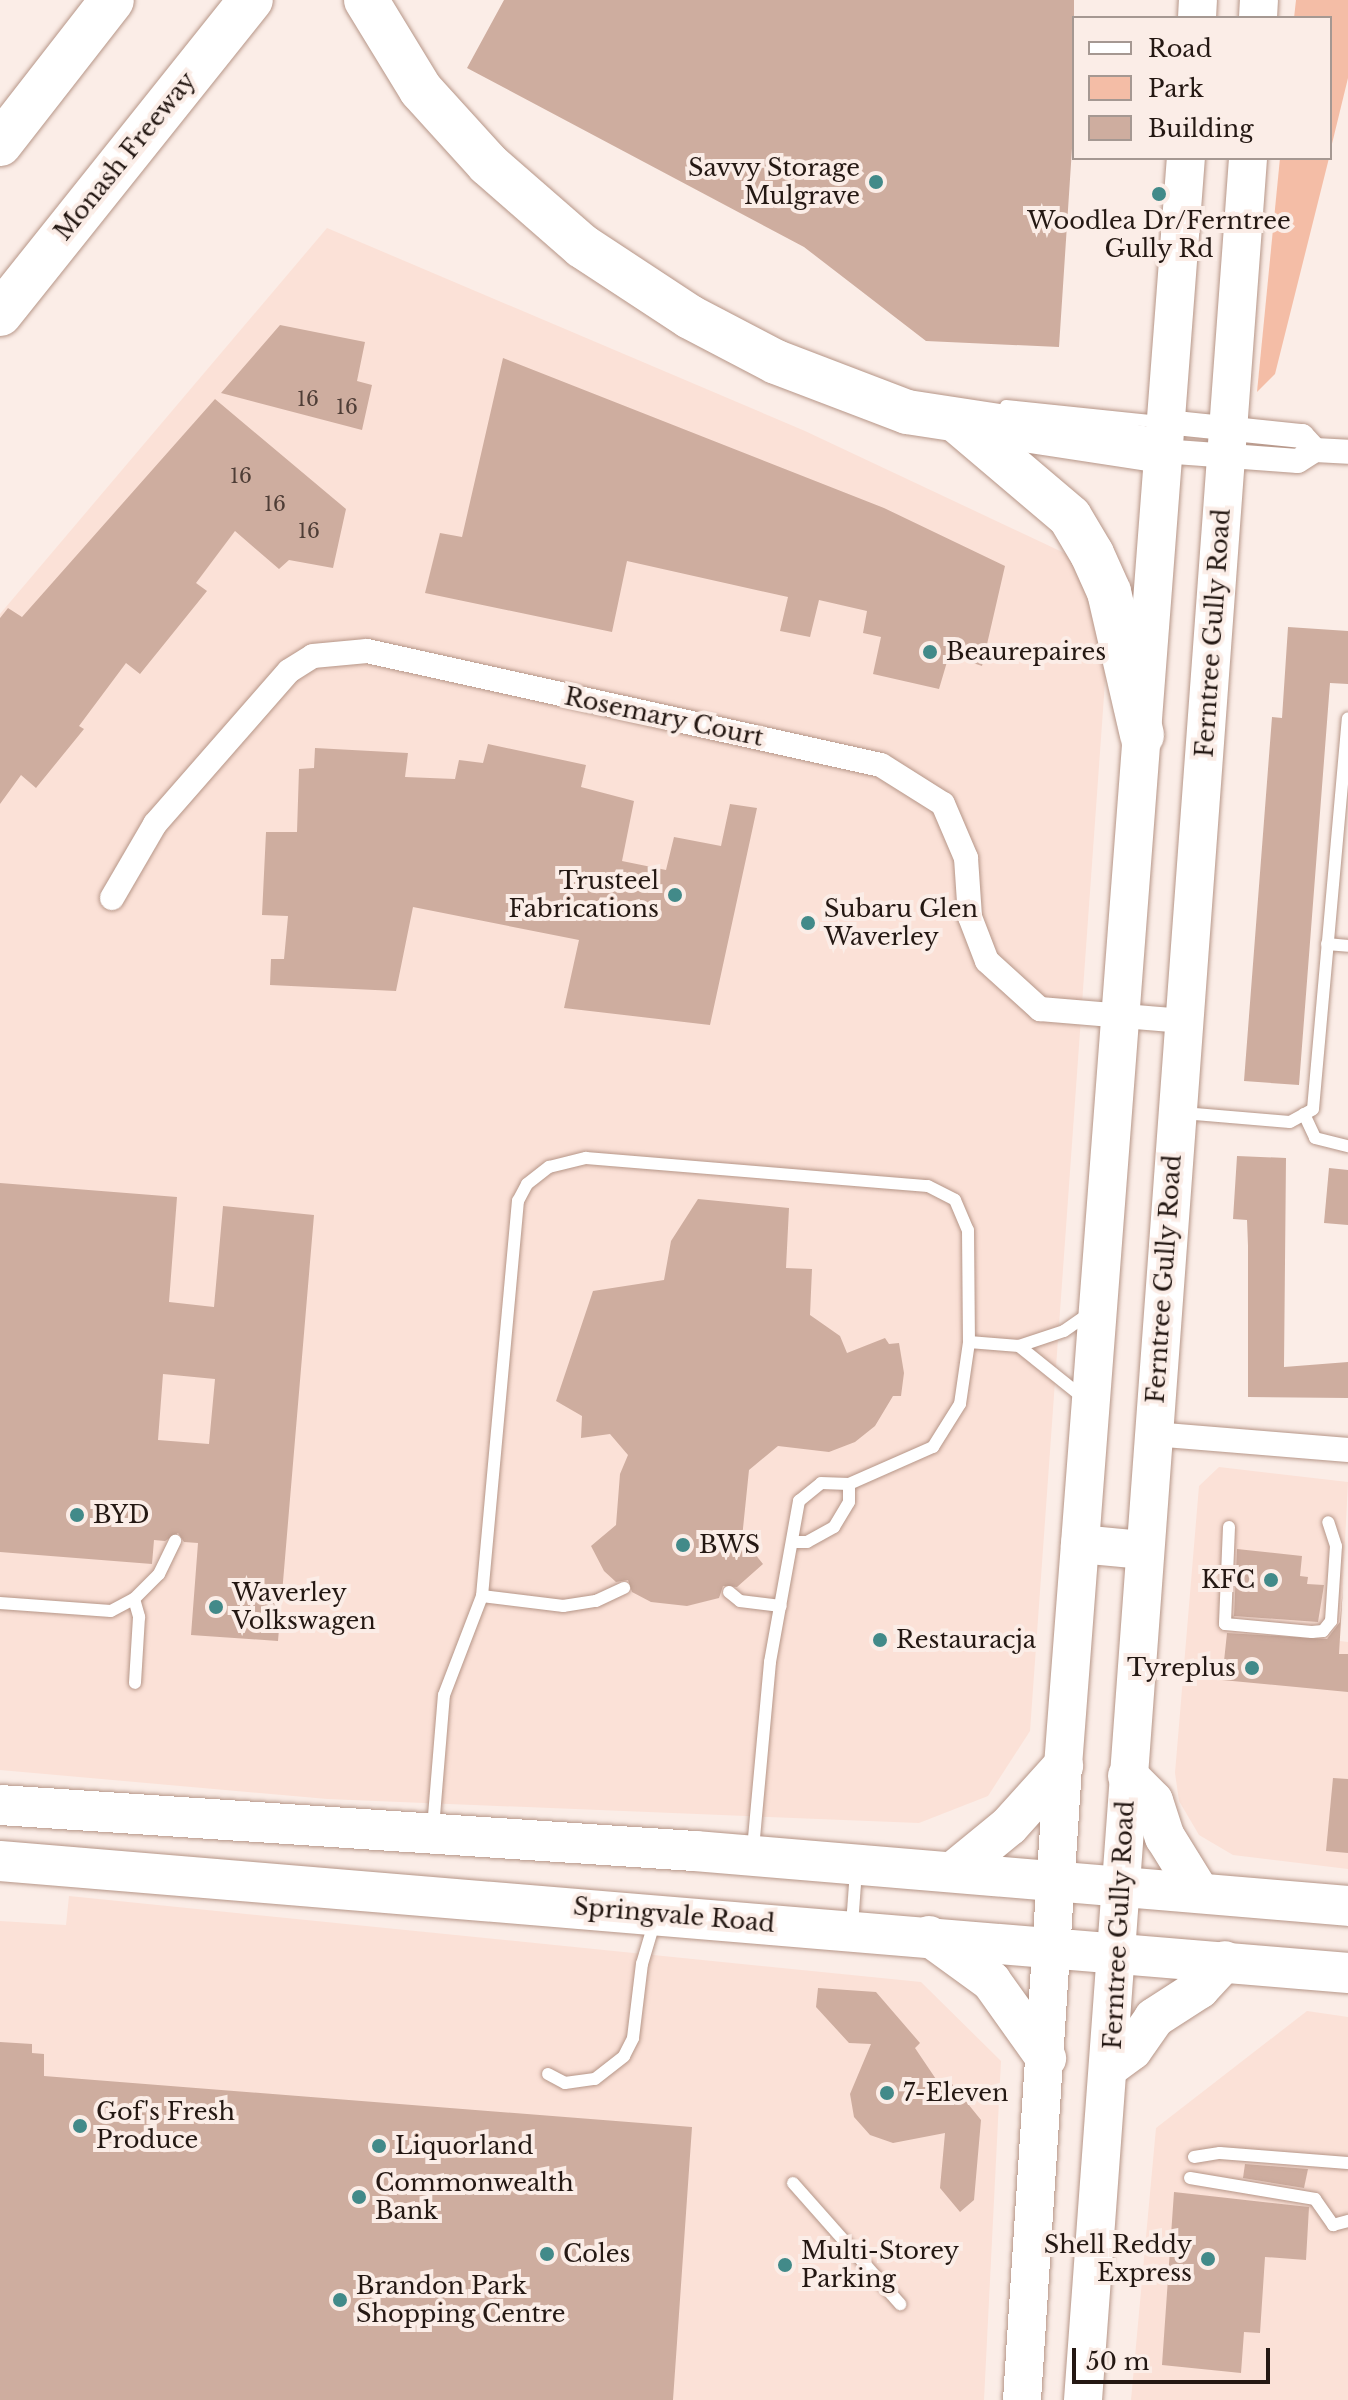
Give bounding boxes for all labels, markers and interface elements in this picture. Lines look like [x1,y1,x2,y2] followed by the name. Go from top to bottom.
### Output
[1072,16,1332,160] legend
[1148,34,1212,63] text: Road
[48,66,202,246] street label: Monash Freeway
[1148,74,1204,103] text: Park
[1148,114,1254,143] text: Building
[687,154,860,210] place label: Savvy Storage Mulgrave
[867,173,885,191] marker: Savvy Storage Mulgrave
[1150,185,1168,203] marker: Woodlea Dr/Ferntree Gully Rd
[1027,207,1291,263] place label: Woodlea Dr/Ferntree Gully Rd
[297,387,319,411] house number: 16
[336,395,358,419] house number: 16
[230,464,252,488] house number: 16
[264,492,286,516] house number: 16
[1190,507,1236,759] street label: Ferntree Gully Road
[298,519,320,543] house number: 16
[946,638,1106,666] place label: Beaurepaires
[921,643,939,661] marker: Beaurepaires
[562,682,766,752] street label: Rosemary Court
[509,867,659,923] place label: Trusteel Fabrications
[666,886,684,904] marker: Trusteel Fabrications
[824,895,978,951] place label: Subaru Glen Waverley
[799,914,817,932] marker: Subaru Glen Waverley
[1141,1153,1187,1405] street label: Ferntree Gully Road
[93,1501,149,1529] place label: BYD
[68,1506,86,1524] marker: BYD
[699,1531,760,1559] place label: BWS
[674,1536,692,1554] marker: BWS
[1201,1566,1255,1594] place label: KFC
[1262,1571,1280,1589] marker: KFC
[232,1579,376,1635] place label: Waverley Volkswagen
[207,1598,225,1616] marker: Waverley Volkswagen
[896,1626,1036,1654] place label: Restauracja
[871,1631,889,1649] marker: Restauracja
[1127,1654,1236,1682] place label: Tyreplus
[1243,1659,1261,1677] marker: Tyreplus
[1098,1799,1140,2051] street label: Ferntree Gully Road
[572,1892,776,1938] street label: Springvale Road
[903,2079,1009,2107] place label: 7-Eleven
[878,2084,896,2102] marker: 7-Eleven
[96,2098,235,2154] place label: Gof's Fresh Produce
[71,2117,89,2135] marker: Gof's Fresh Produce
[395,2132,533,2160] place label: Liquorland
[370,2137,388,2155] marker: Liquorland
[375,2169,574,2225] place label: Commonwealth Bank
[350,2188,368,2206] marker: Commonwealth Bank
[1044,2231,1192,2287] place label: Shell Reddy Express
[801,2237,959,2293] place label: Multi-Storey Parking
[563,2240,630,2268] place label: Coles
[538,2245,556,2263] marker: Coles
[1199,2250,1217,2268] marker: Shell Reddy Express
[776,2256,794,2274] marker: Multi-Storey Parking
[356,2272,566,2328] place label: Brandon Park Shopping Centre
[331,2291,349,2309] marker: Brandon Park Shopping Centre
[1076,2332,1274,2382] scale bar
[1086,2347,1149,2376] text: 50 m

